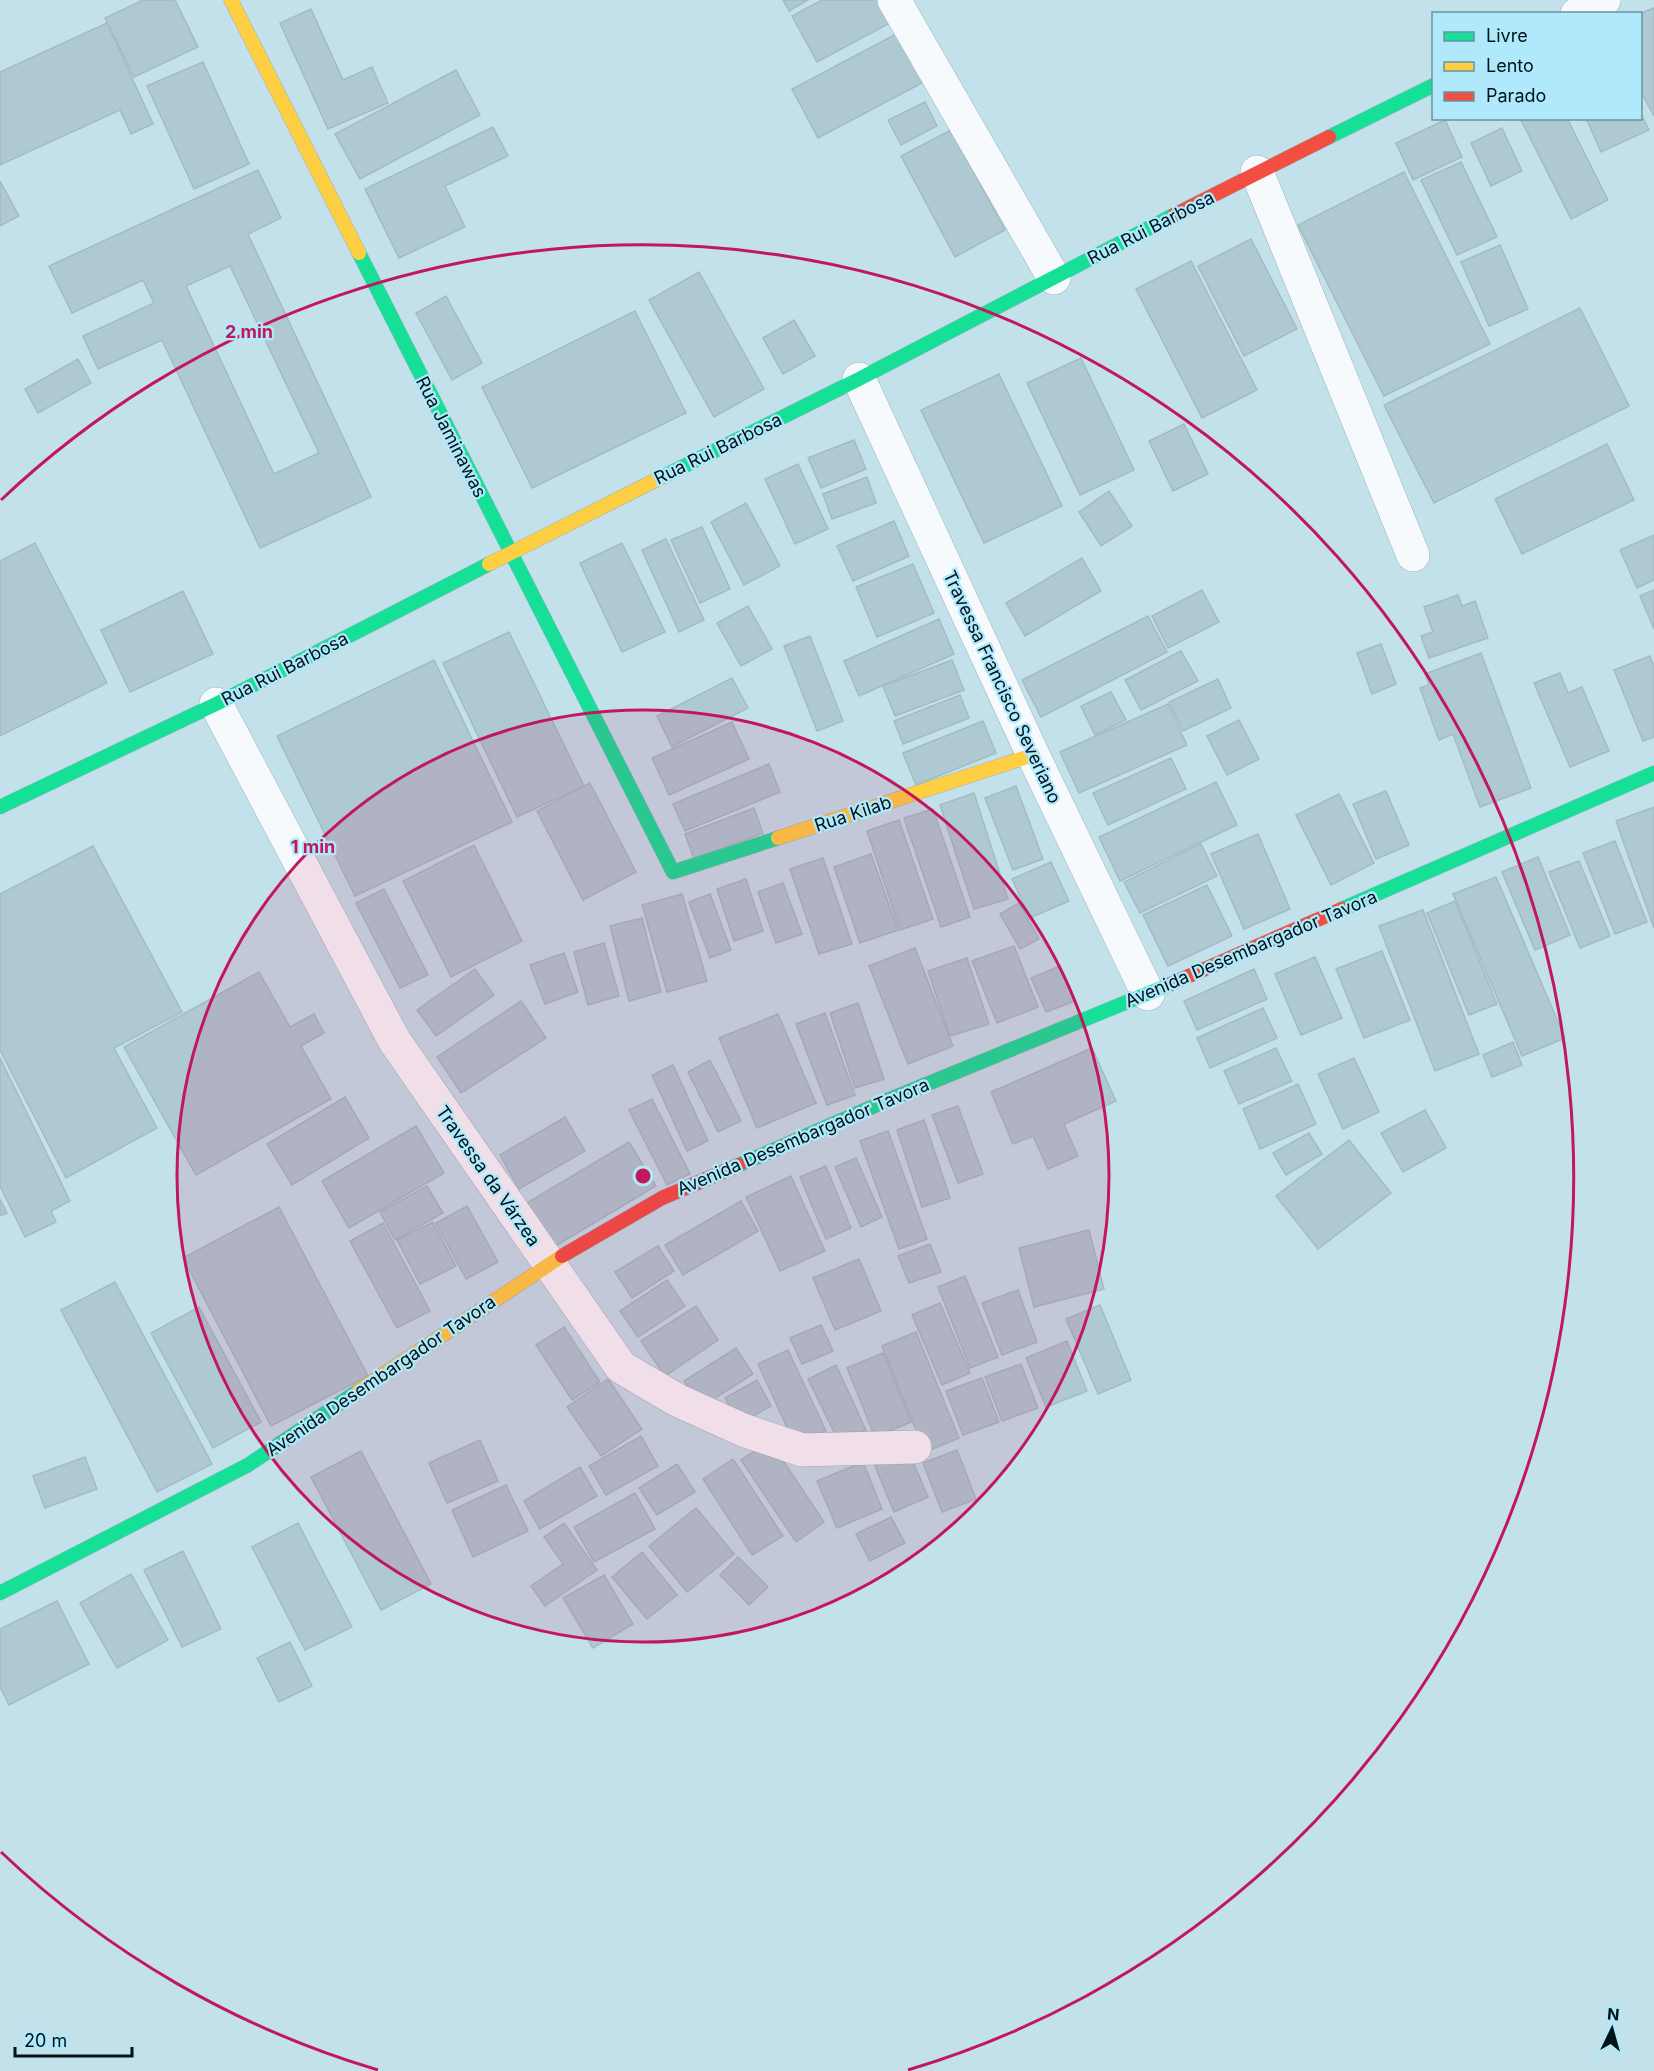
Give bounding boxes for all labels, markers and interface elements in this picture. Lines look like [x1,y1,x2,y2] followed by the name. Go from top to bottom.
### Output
[1432,12,1642,120] legend
[1486,25,1528,46] text: Livre
[1486,55,1534,76] text: Lento
[1486,85,1546,106] text: Parado
[1084,187,1218,269] street label: Rua Rui Barbosa
[225,321,273,342] text: 2 min
[412,373,491,501] street label: Rua Jaminawas
[651,409,785,489] street label: Rua Rui Barbosa
[939,567,1066,807] street label: Travessa Francisco Severiano
[218,628,352,710] street label: Rua Rui Barbosa
[812,791,894,836] street label: Rua Kilab
[291,836,335,857] text: 1 min
[1121,886,1380,1011] street label: Avenida Desembargador Tavora
[673,1074,932,1199] street label: Avenida Desembargador Tavora
[432,1101,545,1250] street label: Travessa da Várzea
[633,1166,653,1186] centre of rings
[262,1291,499,1460] street label: Avenida Desembargador Tavora
[1582,1999,1642,2059] north arrow
[1606,2004,1620,2025] text: N
[15,2020,132,2058] scale bar
[24,2030,67,2051] text: 20 m

